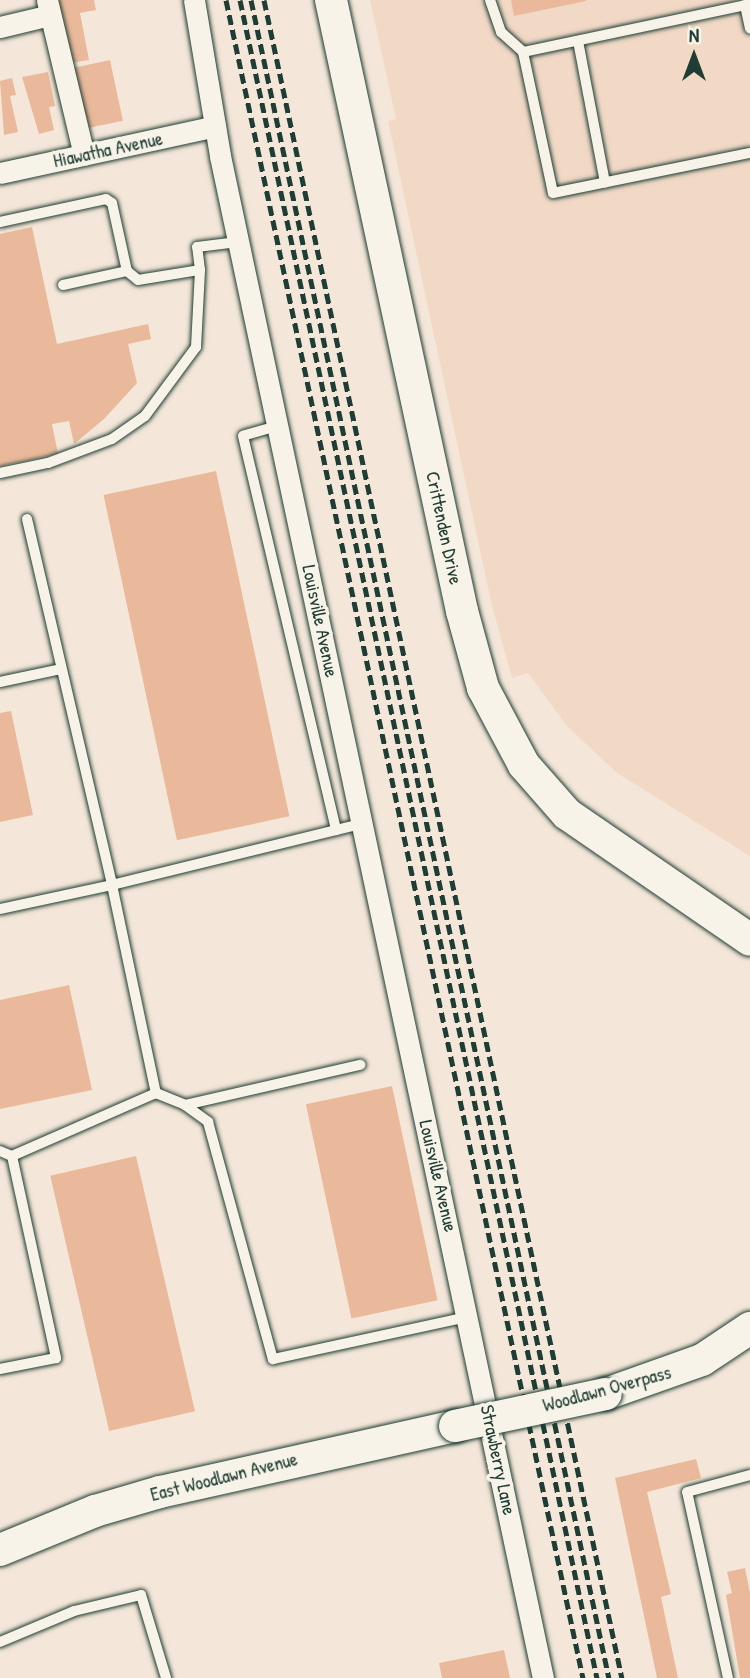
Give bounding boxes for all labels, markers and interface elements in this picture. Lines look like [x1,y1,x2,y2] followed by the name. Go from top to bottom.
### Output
[659,21,729,91] north arrow
[689,22,699,48] text: N
[51,127,165,173] street label: Hiawatha Avenue
[421,469,467,587] street label: Crittenden Drive
[297,563,343,679] street label: Louisville Avenue
[414,1118,462,1234] street label: Louisville Avenue
[540,1361,674,1417] street label: Woodlawn Overpass
[475,1403,521,1517] street label: Strawberry Lane
[148,1448,300,1506] street label: East Woodlawn Avenue

